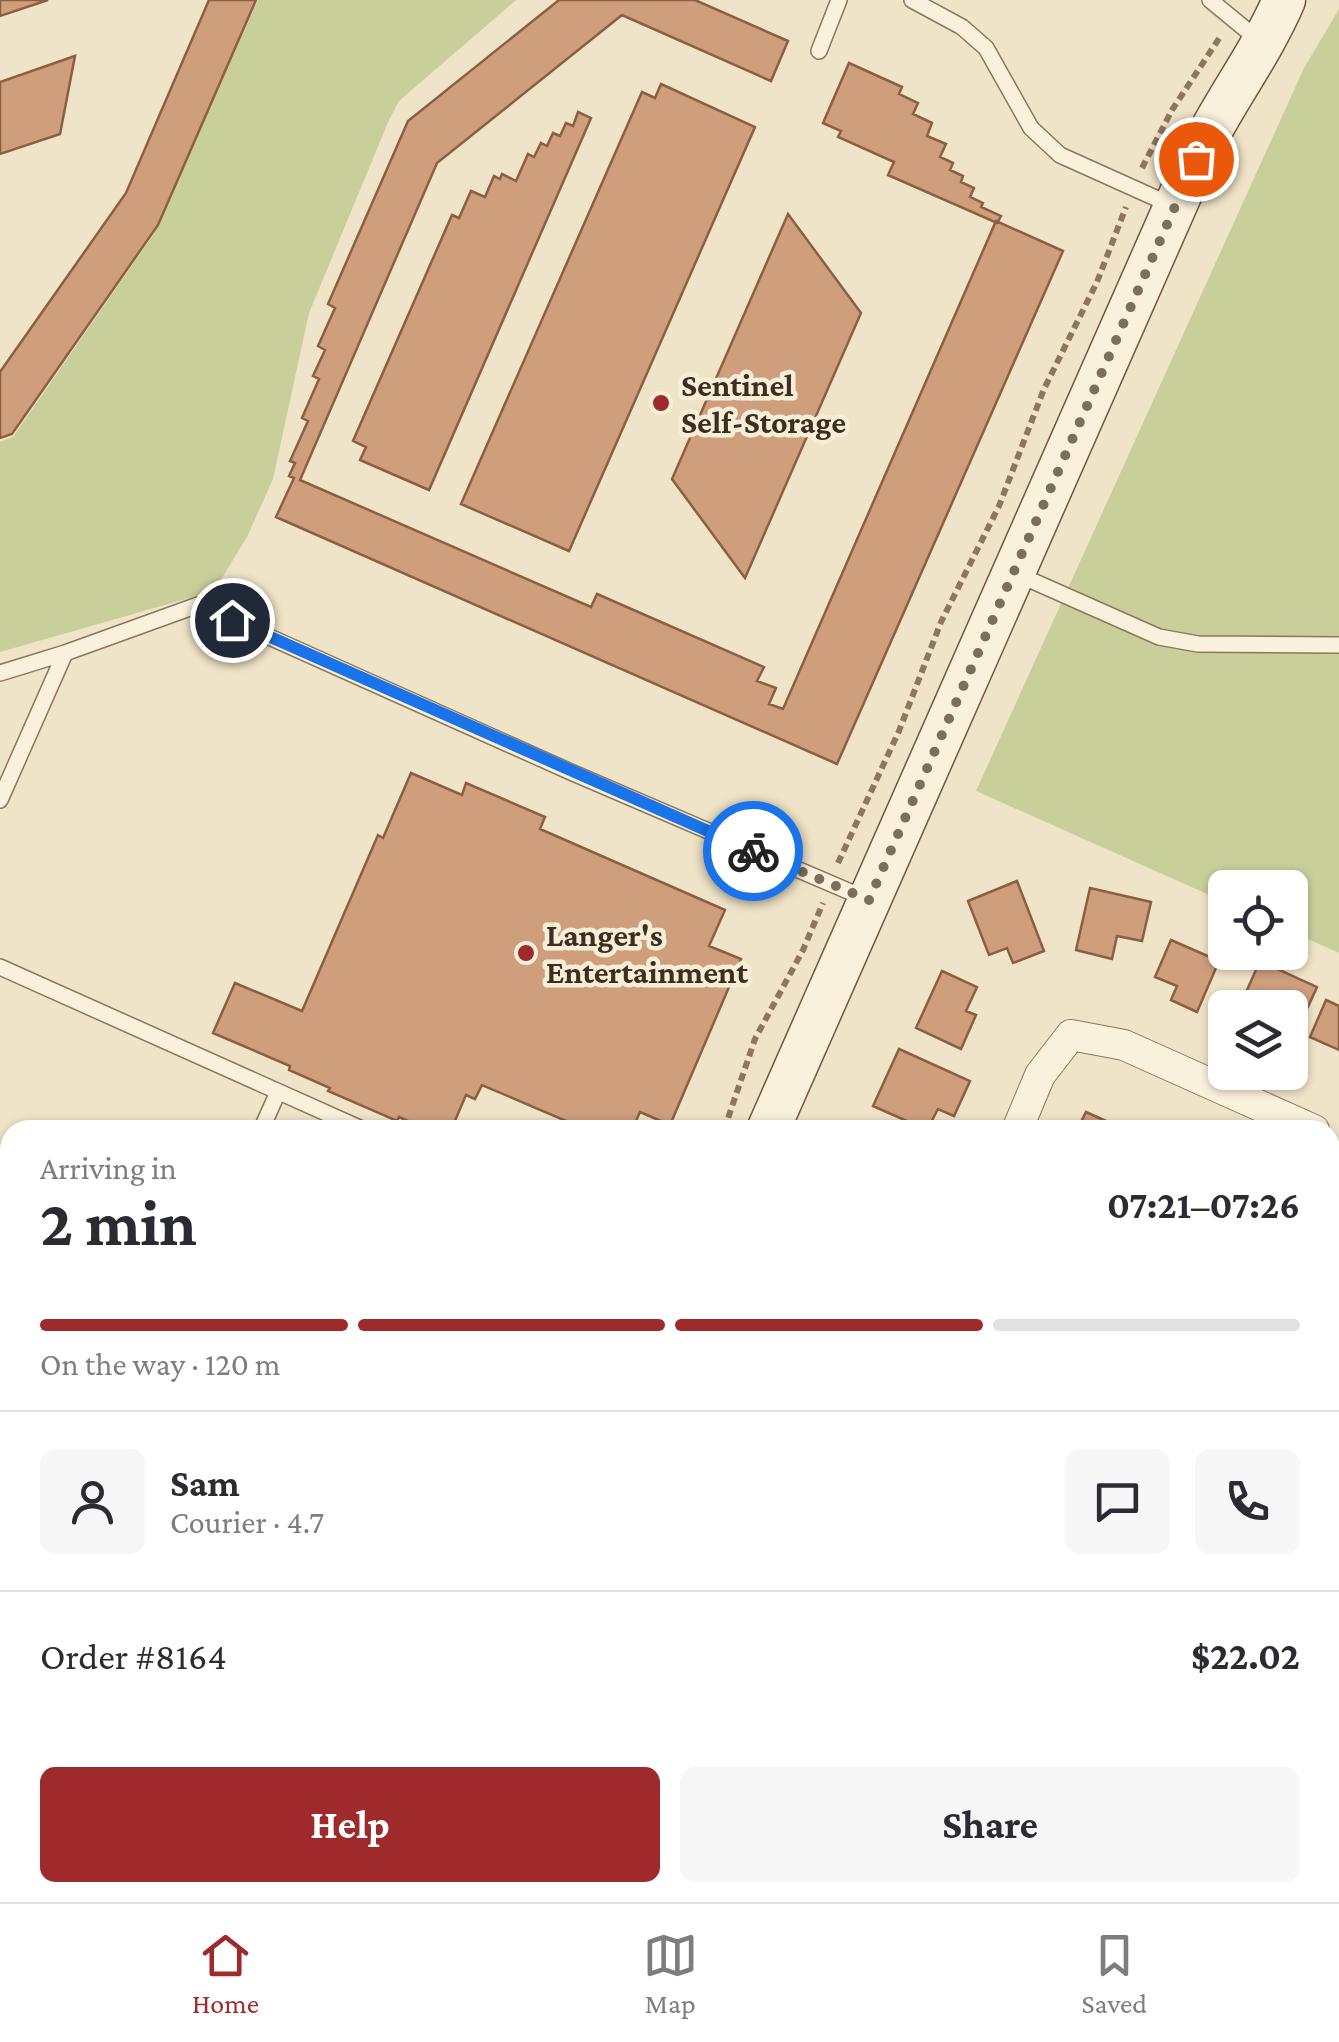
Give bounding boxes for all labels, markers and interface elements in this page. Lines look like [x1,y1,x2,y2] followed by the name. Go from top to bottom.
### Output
[1154,117,1239,202] pin
[1169,132,1224,187] icon: bag
[681,367,846,440] place label: Sentinel Self-Storage
[650,392,672,414] marker: Sentinel Self-Storage
[190,578,275,663] pin
[205,593,260,648] icon: home
[703,801,803,901] courier
[726,824,781,879] icon: bike
[1208,870,1308,1090] map controls
[1208,870,1308,970] button: locate
[546,917,748,990] place label: Langer's Entertainment
[515,942,537,964] marker: Langer's Entertainment
[1208,990,1308,1090] button: layers
[40,1150,177,1186] text: Arriving in
[1107,1184,1300,1226] text: 07:21–07:26
[40,1187,197,1259] text: 2 min
[40,1346,281,1382] text: On the way · 120 m
[40,1449,145,1554] button: person
[1065,1449,1170,1554] button: chat
[1195,1449,1300,1554] button: phone
[170,1462,240,1504] text: Sam
[170,1504,324,1540] text: Courier · 4.7
[40,1635,227,1677] text: Order #8164
[1191,1635,1300,1677] text: $22.02
[40,1767,660,1882] button: Help
[680,1767,1300,1882] button: Share
[192,1928,259,2019] tab: Home
[643,1928,698,2019] tab: Map
[1081,1928,1147,2019] tab: Saved

